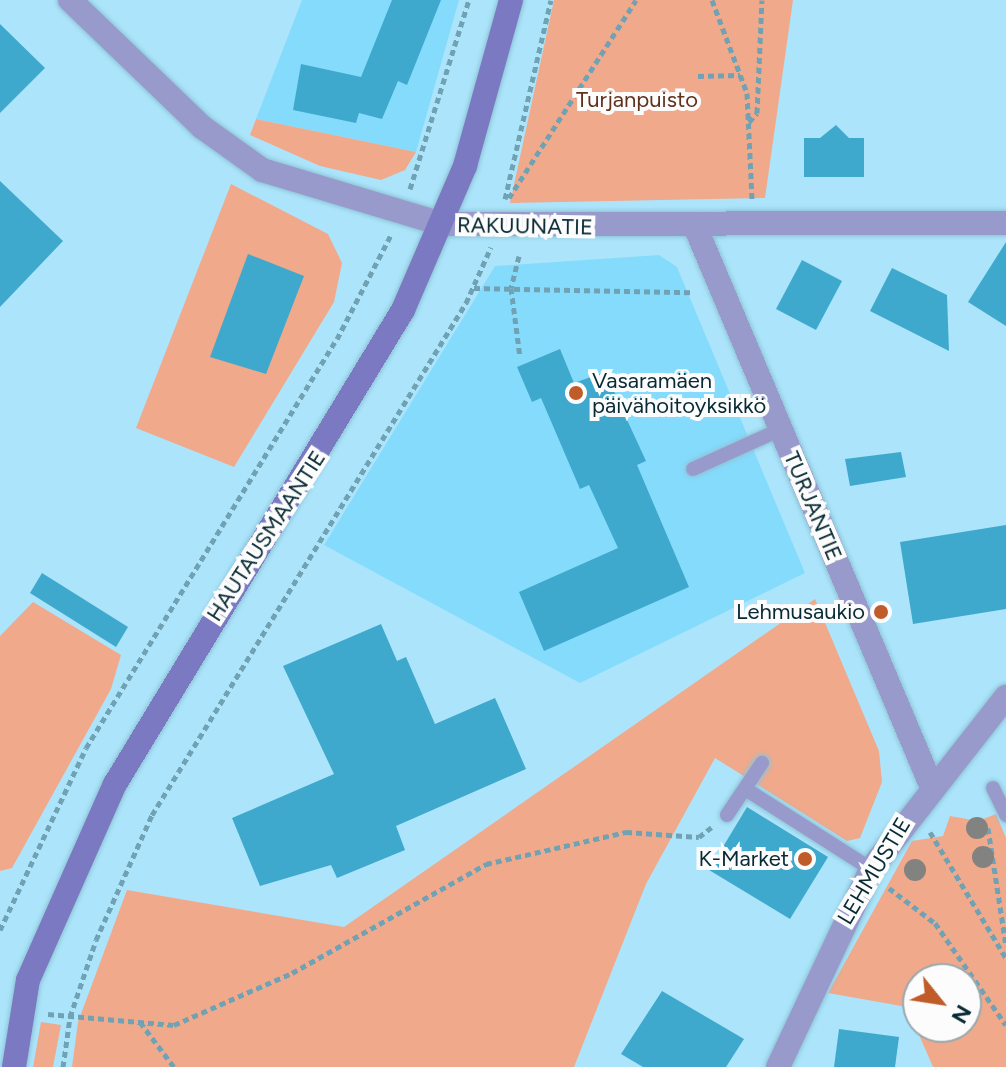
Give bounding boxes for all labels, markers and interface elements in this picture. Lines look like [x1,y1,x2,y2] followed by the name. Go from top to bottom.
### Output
[576,87,698,113] park label: Turjanpuisto
[457,212,593,240] street label: RAKUUNATIE
[592,367,766,418] place label: Vasaramäen päivähoitoyksikkö
[567,384,585,402] marker: Vasaramäen päivähoitoyksikkö
[201,446,331,626] street label: HAUTAUSMAANTIE
[778,448,848,564] street label: TURJANTIE
[736,599,865,625] place label: Lehmusaukio
[872,603,890,621] marker: Lehmusaukio
[832,813,916,929] street label: LEHMUSTIE
[698,846,789,872] place label: K-Market
[796,850,814,868] marker: K-Market
[902,963,982,1043] north arrow
[946,1000,977,1028] text: N

